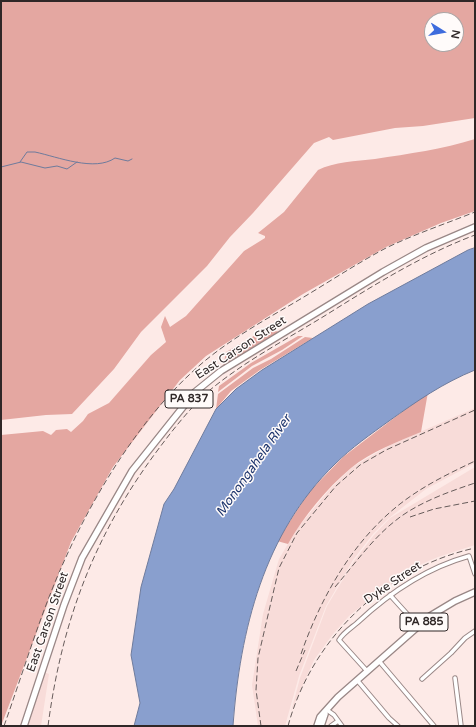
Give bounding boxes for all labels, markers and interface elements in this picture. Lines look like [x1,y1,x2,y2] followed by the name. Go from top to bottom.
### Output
[424,12,464,52] north arrow
[448,29,463,40] text: N
[193,313,289,383] street label: East Carson Street
[165,390,213,408] road number: PA 837
[213,412,295,520] water label: Monongahela River
[362,559,424,607] street label: Dyke Street
[24,570,72,674] street label: East Carson Street
[400,613,448,631] road number: PA 885

